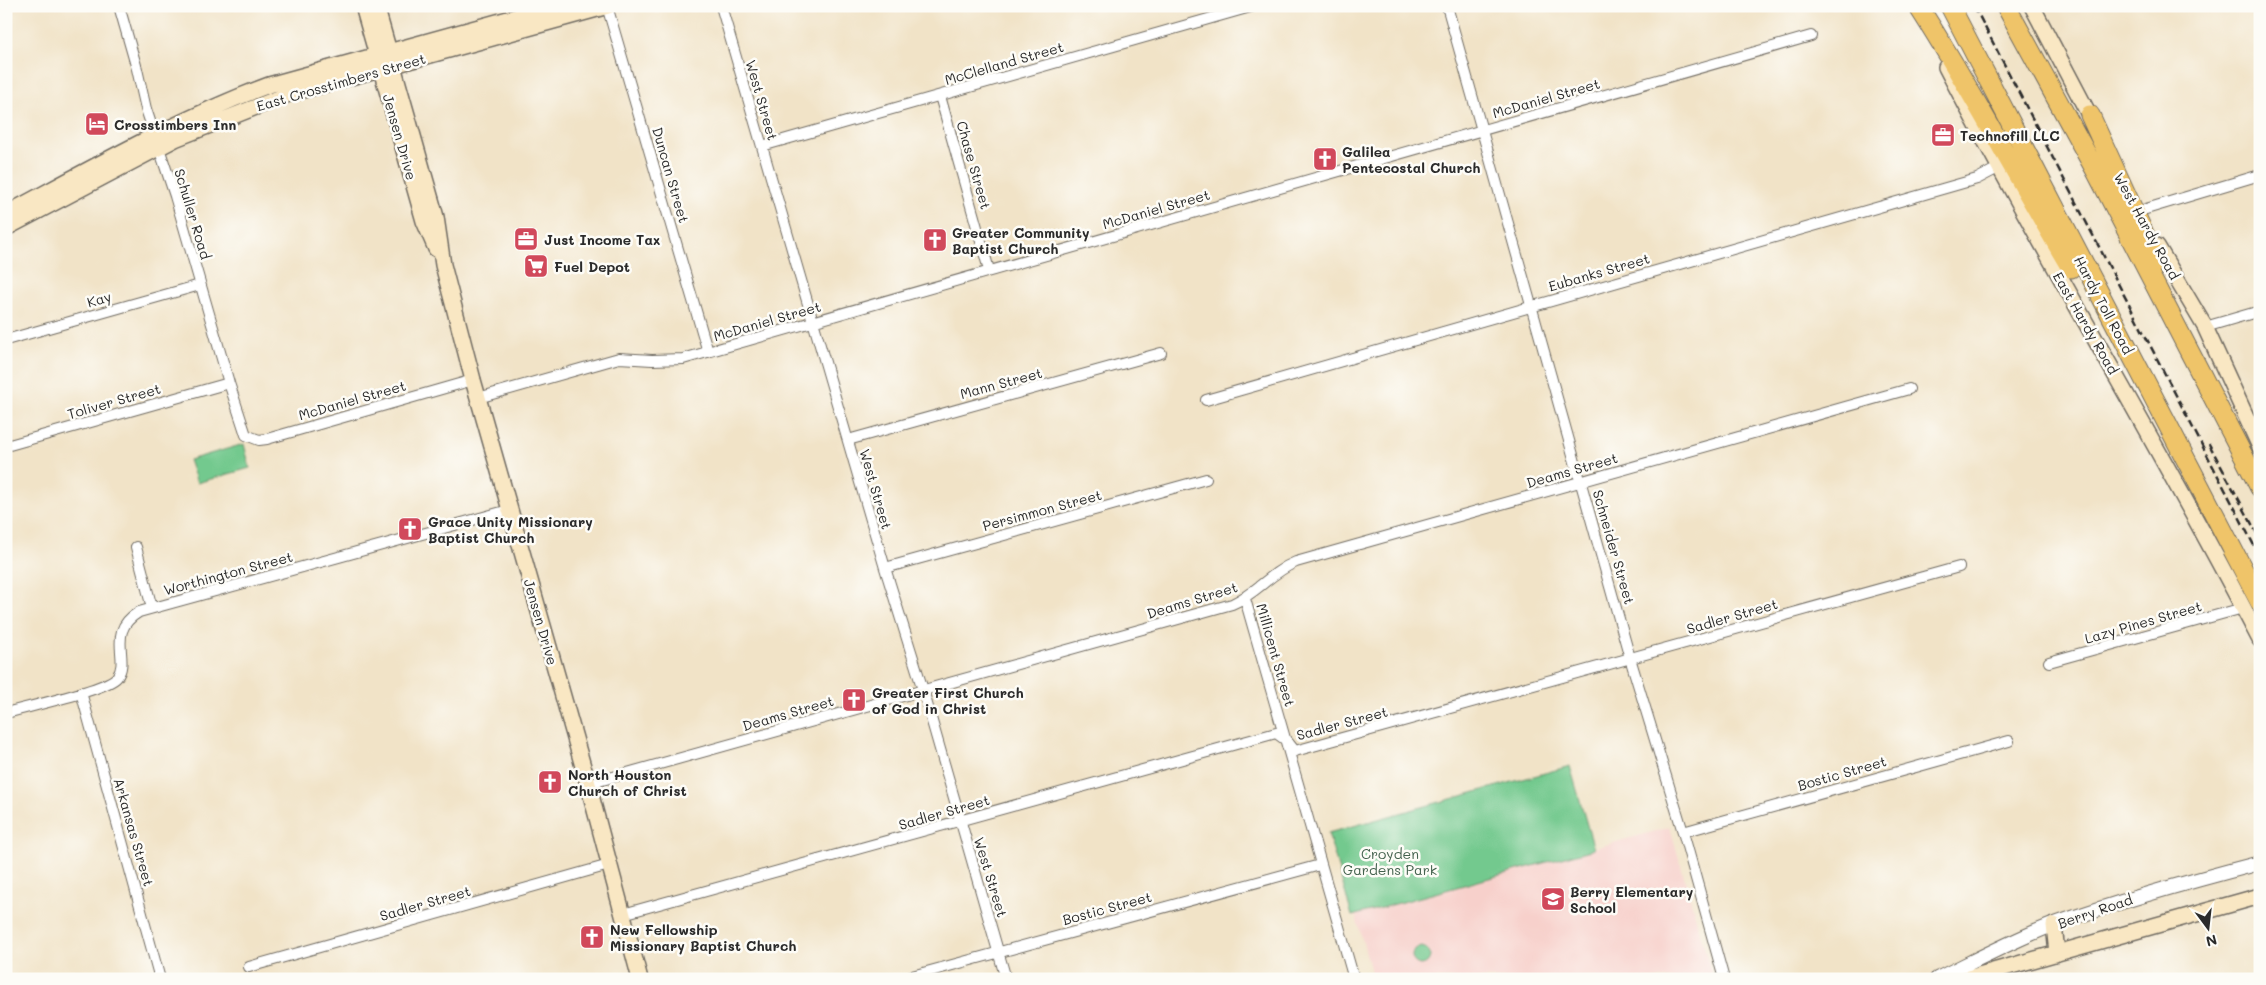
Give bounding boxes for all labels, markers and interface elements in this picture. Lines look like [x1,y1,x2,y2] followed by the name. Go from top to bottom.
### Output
[942,37,1066,89] street label: McClelland Street
[254,49,428,115] street label: East Crosstimbers Street
[741,58,783,142] street label: West Street
[1490,74,1602,122] street label: McDaniel Street
[379,92,421,182] street label: Jensen Drive
[84,111,110,137] hotel icon: Crosstimbers Inn
[114,115,236,134] place label: Crosstimbers Inn
[952,119,996,211] street label: Chase Street
[1930,122,1956,148] office icon: Technofill LLC
[648,125,694,225] street label: Duncan Street
[1960,126,2060,145] place label: Technofill LLC
[1342,142,1480,177] place label: Galilea Pentecostal Church
[1312,146,1338,172] church icon: Galilea Pentecostal Church
[170,166,216,262] street label: Schuller Road
[2110,169,2184,283] street label: West Hardy Road
[1100,185,1212,233] street label: McDaniel Street
[952,223,1090,258] place label: Greater Community Baptist Church
[513,226,539,252] office icon: Just Income Tax
[922,227,948,253] church icon: Greater Community Baptist Church
[544,230,660,249] place label: Just Income Tax
[1546,248,1652,296] street label: Eubanks Street
[2070,252,2138,358] street label: Hardy Toll Road
[523,253,549,279] supermarket icon: Fuel Depot
[554,257,630,276] place label: Fuel Depot
[2049,268,2123,378] street label: East Hardy Road
[85,286,113,312] street label: Kay
[711,297,823,345] street label: McDaniel Street
[958,363,1044,403] street label: Mann Street
[296,376,408,424] street label: McDaniel Street
[65,379,163,423] street label: Toliver Street
[855,447,897,531] street label: West Street
[1524,448,1620,492] street label: Deams Street
[980,485,1104,535] street label: Persimmon Street
[1589,488,1639,606] street label: Schneider Street
[428,512,593,547] place label: Grace Unity Missionary Baptist Church
[397,516,423,542] church icon: Grace Unity Missionary Baptist Church
[161,547,295,599] street label: Worthington Street
[520,577,562,667] street label: Jensen Drive
[1144,577,1240,623] street label: Deams Street
[1684,594,1780,638] street label: Sadler Street
[2082,596,2204,648] street label: Lazy Pines Street
[1252,601,1300,709] street label: Millicent Street
[872,683,1024,718] place label: Greater First Church of God in Christ
[841,687,867,713] church icon: Greater First Church of God in Christ
[740,691,836,735] street label: Deams Street
[1294,702,1390,744] street label: Sadler Street
[1795,751,1889,795] street label: Bostic Street
[568,765,687,800] place label: North Houston Church of Christ
[537,769,563,795] church icon: North Houston Church of Christ
[109,776,159,888] street label: Arkansas Street
[896,790,992,834] street label: Sadler Street
[970,835,1012,919] street label: West Street
[1343,844,1437,879] park label: Croyden Gardens Park
[377,881,473,925] street label: Sadler Street
[1570,882,1694,917] place label: Berry Elementary School
[1540,886,1566,912] school or university icon: Berry Elementary School
[1060,887,1154,929] street label: Bostic Street
[2055,889,2135,933] street label: Berry Road
[2184,902,2234,952] north arrow
[610,920,796,955] place label: New Fellowship Missionary Baptist Church
[579,924,605,950] church icon: New Fellowship Missionary Baptist Church
[2204,930,2219,952] text: N

